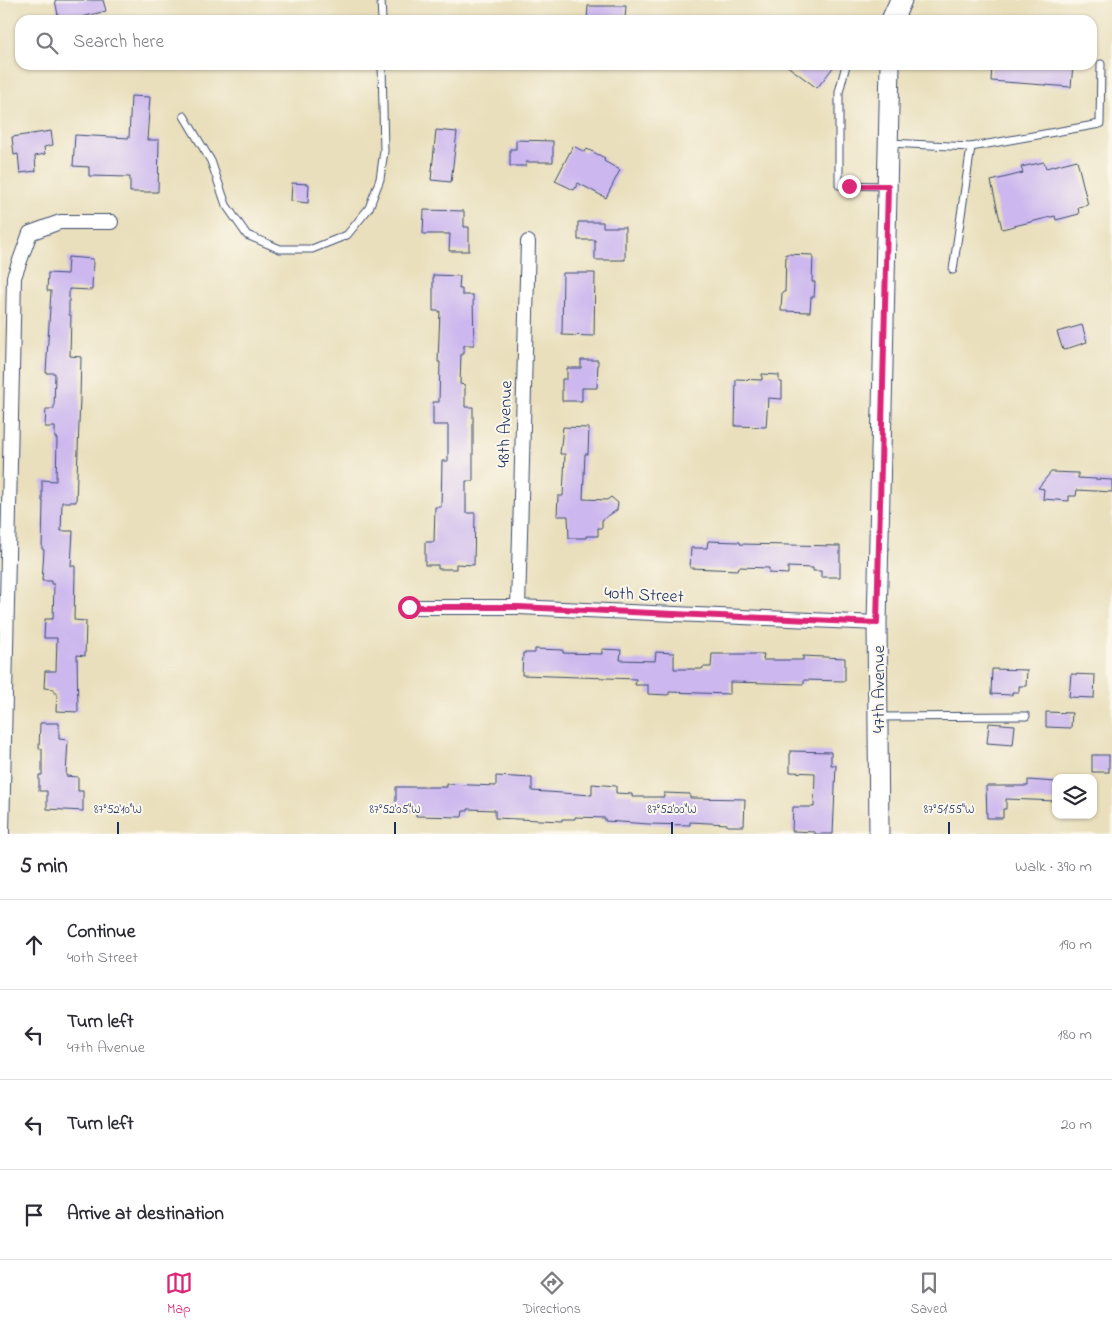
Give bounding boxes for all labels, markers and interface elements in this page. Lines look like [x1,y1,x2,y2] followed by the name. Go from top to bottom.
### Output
[15,15,1097,70] search box
[33,29,61,57] icon: search
[73,29,164,56] text: Search here
[838,175,861,198] route end
[491,379,521,468] street label: 48th Avenue
[603,581,684,611] street label: 40th Street
[398,596,421,619] route start
[867,644,893,733] street label: 47th Avenue
[1052,774,1097,819] map controls
[1052,774,1097,819] button: layers
[94,801,142,819] text: 87°52'10"W
[370,801,420,819] text: 87°52'05"W
[647,801,697,819] text: 87°52'00"W
[924,801,974,819] text: 87°51'55"W
[20,852,68,882] text: 5 min
[1015,855,1092,879] text: Walk · 390 m
[67,919,135,946] text: Continue
[20,931,48,959] icon: ahead
[1059,933,1092,957] text: 190 m
[67,946,138,970] text: 40th Street
[67,1009,134,1036] text: Turn left
[20,1021,48,1049] icon: left
[1058,1023,1092,1047] text: 180 m
[67,1036,145,1060] text: 47th Avenue
[20,1111,48,1139] icon: left
[67,1111,134,1138] text: Turn left
[1061,1113,1092,1137] text: 20 m
[20,1201,48,1229] icon: arrive
[67,1201,224,1228] text: Arrive at destination
[165,1269,193,1320] tab: Map
[523,1269,581,1320] tab: Directions
[911,1269,947,1320] tab: Saved

